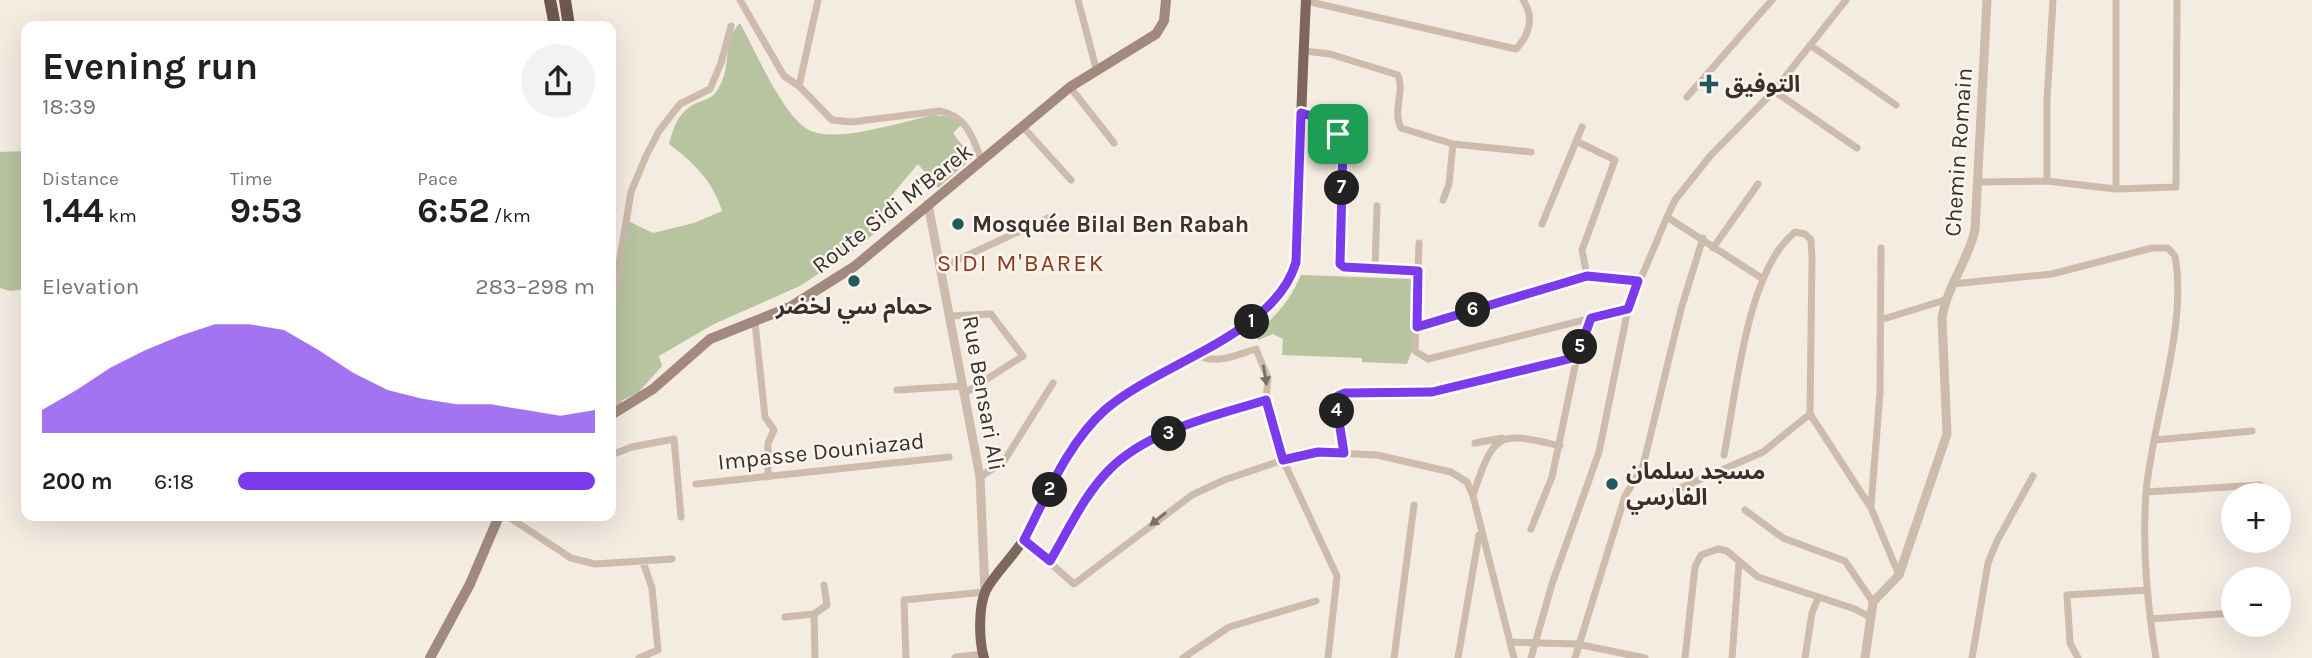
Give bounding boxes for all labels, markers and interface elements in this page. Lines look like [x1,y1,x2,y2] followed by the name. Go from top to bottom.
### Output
[42,44,258,89] text: Evening run
[521,44,595,118] button: share
[1939,67,1978,237] street label: Chemin Romain
[1725,71,1800,99] place label: التوفيق
[1699,74,1719,94] marker: التوفيق
[42,93,96,120] text: 18:39
[1308,104,1368,164] pin
[1319,115,1357,153] icon: arrive
[807,137,978,279] street label: Route Sidi M'Barek
[42,168,119,190] text: Distance
[230,168,272,190] text: Time
[417,168,458,190] text: Pace
[1324,170,1360,206] pin: 7
[1337,176,1346,198] text: 7
[42,190,104,231] text: 1.44
[230,190,303,231] text: 9:53
[417,190,490,231] text: 6:52
[104,205,137,227] text: km
[490,205,531,227] text: /km
[972,211,1249,238] place label: Mosquée Bilal Ben Rabah
[950,216,966,232] marker: Mosquée Bilal Ben Rabah
[937,249,1105,277] district label: SIDI M'BAREK
[42,273,139,300] text: Elevation
[475,273,595,300] text: 283–298 m
[846,273,862,289] marker: حمام سي لخضر
[1456,292,1490,328] pin: 6
[775,293,932,324] place label: حمام سي لخضر
[1467,298,1478,320] text: 6
[1234,304,1270,340] pin: 1
[1248,310,1255,332] text: 1
[957,313,1010,473] street label: Rue Bensari Ali
[1562,330,1598,364] pin: 5
[1574,335,1585,357] text: 5
[1260,364,1271,386] one-way arrow
[1320,394,1354,428] pin: 4
[1331,399,1342,421] text: 4
[1152,416,1186,452] pin: 3
[1163,422,1174,444] text: 3
[716,427,926,476] street label: Impasse Douniazad
[1626,458,1765,515] place label: مسجد سلمان الفارسي
[42,468,113,495] text: 200 m
[154,468,194,495] text: 6:18
[1032,472,1068,508] pin: 2
[1604,476,1620,492] marker: مسجد سلمان الفارسي
[1044,478,1055,500] text: 2
[2221,483,2291,637] map controls
[2221,483,2291,553] button: +
[1150,511,1168,526] one-way arrow
[2221,567,2291,637] button: −

